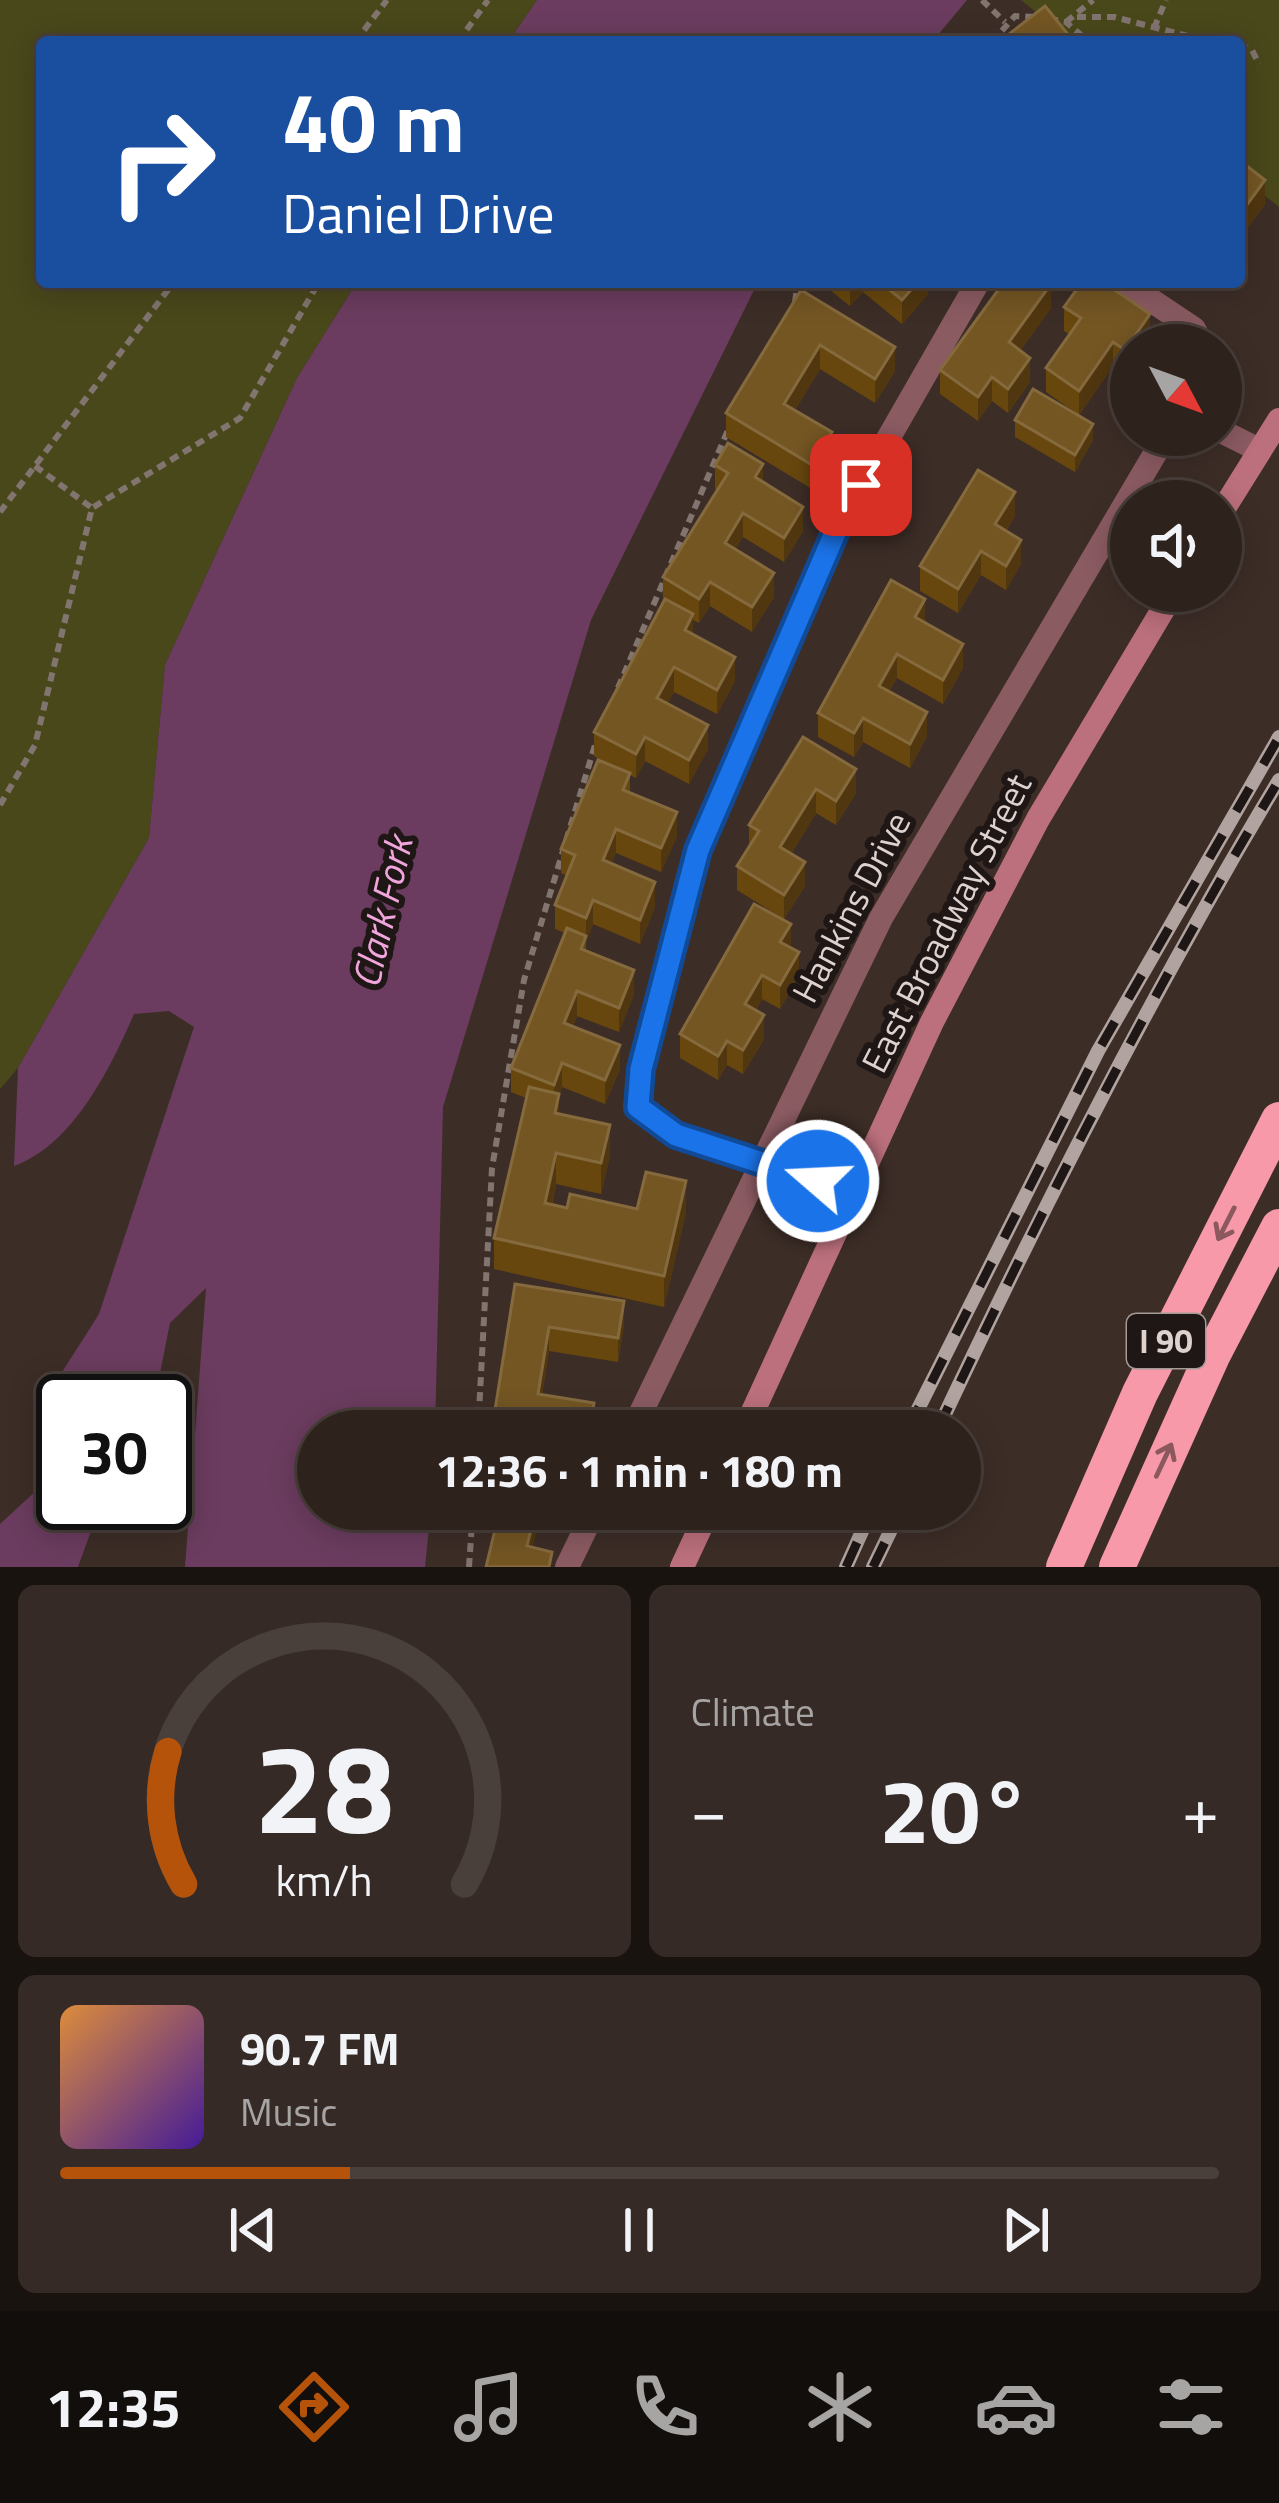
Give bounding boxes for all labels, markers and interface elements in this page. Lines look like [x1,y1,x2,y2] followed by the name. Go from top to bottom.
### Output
[282,57,465,185] text: 40 m
[84,84,240,240] icon: right
[282,172,554,254] text: Daniel Drive
[1110,324,1242,456] north arrow
[1110,324,1242,612] map controls
[810,434,912,536] pin
[828,452,894,518] icon: arrive
[1110,480,1242,612] button: sound
[846,763,1045,1082] street label: East Broadway Street
[777,801,924,1012] street label: Hankins Drive
[336,826,429,993] water label: Clark Fork
[755,1118,881,1244] position arrow
[1213,1206,1236,1242] one-way arrow
[1127,1314,1205,1368] road number: I 90
[36,1374,192,1530] speed limit sign: 30
[435,1436,843,1504] text: 12:36 · 1 min · 180 m
[1154,1443,1176,1479] one-way arrow
[691,1682,815,1741] text: Climate
[254,1692,394,1881] text: 28
[879,1741,1030,1878] text: 20°
[691,1759,727,1860] text: −
[1182,1759,1219,1860] text: +
[276,1847,373,1913] text: km/h
[240,2014,400,2082] text: 90.7 FM
[240,2082,337,2141] text: Music
[220,2197,286,2263] icon: previous
[606,2197,672,2263] icon: pause
[993,2197,1059,2263] icon: next
[272,2365,356,2449] icon: directions
[447,2365,531,2449] icon: music
[623,2365,707,2449] icon: phone
[798,2365,882,2449] icon: climate
[974,2365,1058,2449] icon: car
[1149,2365,1233,2449] icon: filters
[46,2366,181,2448] text: 12:35

